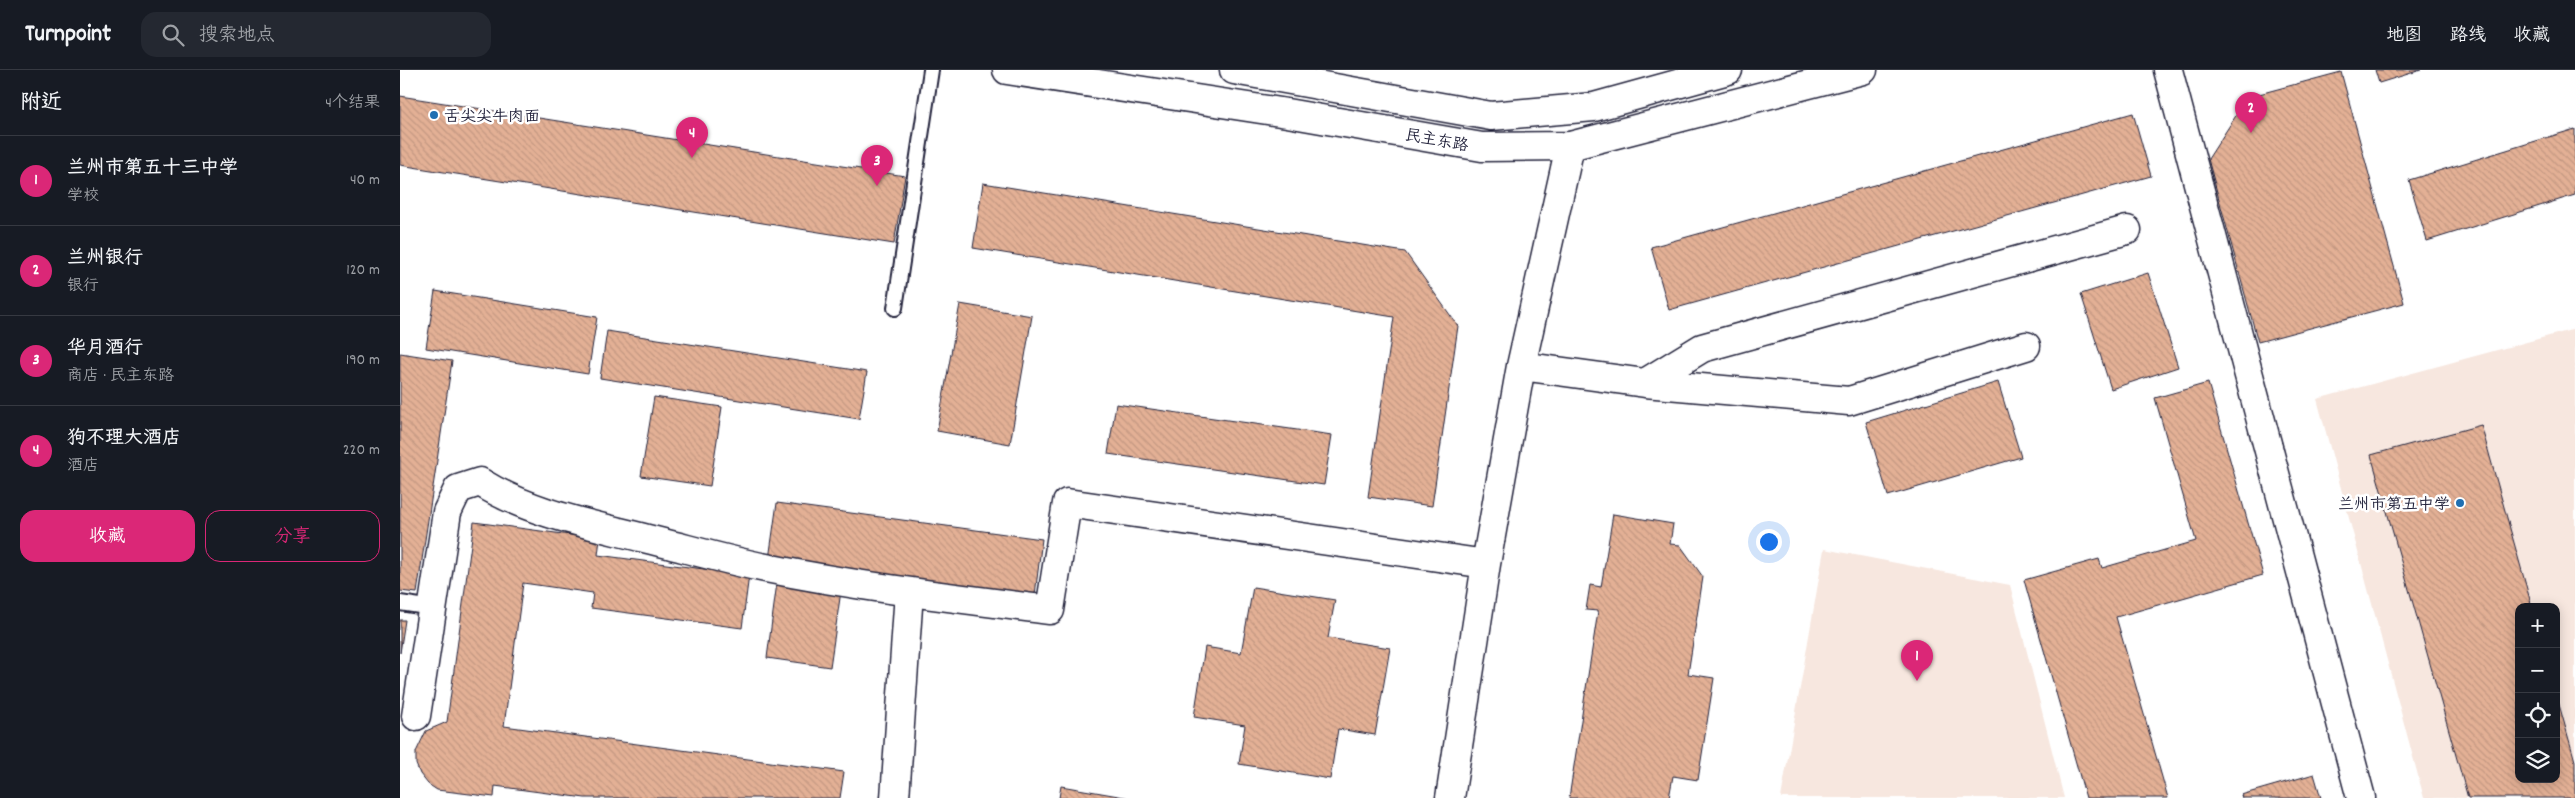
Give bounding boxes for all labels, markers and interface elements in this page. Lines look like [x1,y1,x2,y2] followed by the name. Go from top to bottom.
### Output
[141,12,491,57] search box
[25,18,111,52] text: Turnpoint
[159,21,187,49] icon: search
[199,23,275,50] text: 搜索地点
[2386,24,2422,49] text: 地图
[2450,24,2486,49] text: 路线
[2514,24,2550,49] text: 收藏
[20,89,62,119] text: 附近
[325,92,380,115] text: 4个结果
[2235,92,2267,133] pin: 2
[444,106,540,129] place label: 舌尖尖牛肉面
[428,109,440,121] marker: 舌尖尖牛肉面
[676,117,708,158] pin: 4
[1403,125,1470,158] street label: 民主东路
[861,145,893,186] pin: 3
[67,156,238,183] text: 兰州市第五十三中学
[34,169,38,192] text: 1
[350,169,380,192] text: 40 m
[67,185,99,208] text: 学校
[67,246,143,273] text: 兰州银行
[33,259,40,282] text: 2
[346,259,380,282] text: 120 m
[67,275,99,298] text: 银行
[67,336,143,363] text: 华月酒行
[32,349,40,372] text: 3
[346,349,380,372] text: 190 m
[67,365,174,388] text: 商店 · 民主东路
[67,426,181,453] text: 狗不理大酒店
[33,439,39,462] text: 4
[343,439,380,462] text: 220 m
[67,455,99,478] text: 酒店
[2338,494,2450,517] place label: 兰州市第五中学
[2454,497,2466,509] marker: 兰州市第五中学
[20,510,195,562] button: 收藏
[205,510,380,562] button: 分享
[1756,529,1782,555] your location
[2515,603,2560,783] map controls
[2515,603,2560,648] button: +
[1901,640,1933,681] pin: 1
[2515,648,2560,693] button: −
[2515,693,2560,738] button: locate
[2515,738,2560,783] button: layers

